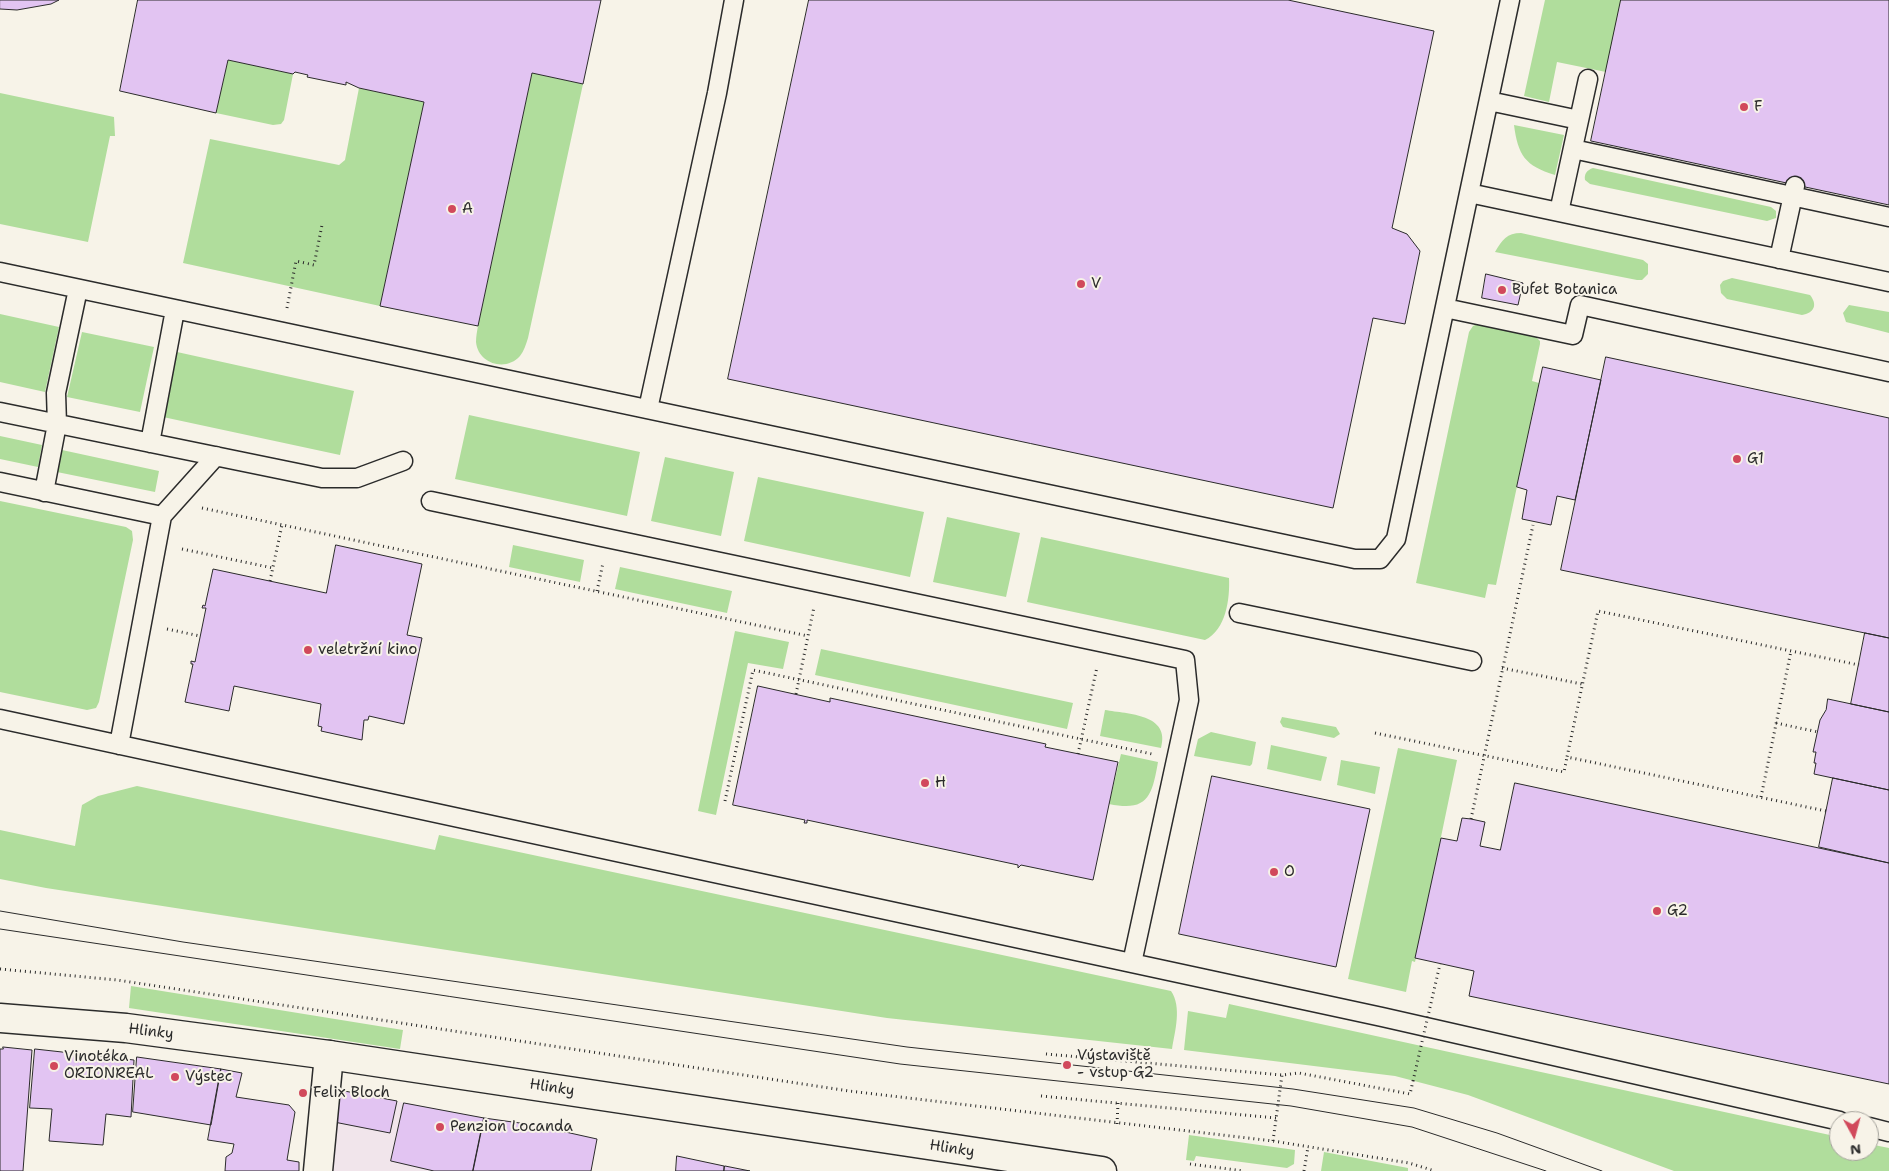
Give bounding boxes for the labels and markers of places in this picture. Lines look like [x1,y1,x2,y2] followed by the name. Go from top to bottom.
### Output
[1754,98,1762,116] place label: F
[1738,101,1750,113] marker: F
[462,200,473,218] place label: A
[446,203,458,215] marker: A
[1091,275,1101,293] place label: V
[1075,278,1087,290] marker: V
[1512,281,1617,299] place label: Bufet Botanica
[1496,284,1508,296] marker: Bufet Botanica
[1747,450,1764,468] place label: G1
[1731,453,1743,465] marker: G1
[318,641,417,659] place label: veletržní kino
[302,644,314,656] marker: veletržní kino
[935,774,946,792] place label: H
[919,777,931,789] marker: H
[1284,863,1295,881] place label: O
[1268,866,1280,878] marker: O
[1667,902,1688,920] place label: G2
[1651,905,1663,917] marker: G2
[1077,1047,1154,1082] place label: Výstaviště - vstup G2
[64,1048,154,1083] place label: Vinotéka ORIONREAL
[1061,1059,1073,1071] marker: Výstaviště - vstup G2
[48,1060,60,1072] marker: Vinotéka ORIONREAL
[185,1068,232,1086] place label: Výstec
[169,1071,181,1083] marker: Výstec
[313,1084,390,1102] place label: Felix Bloch
[297,1087,309,1099] marker: Felix Bloch
[450,1118,573,1136] place label: Penzion Locanda
[434,1121,446,1133] marker: Penzion Locanda

